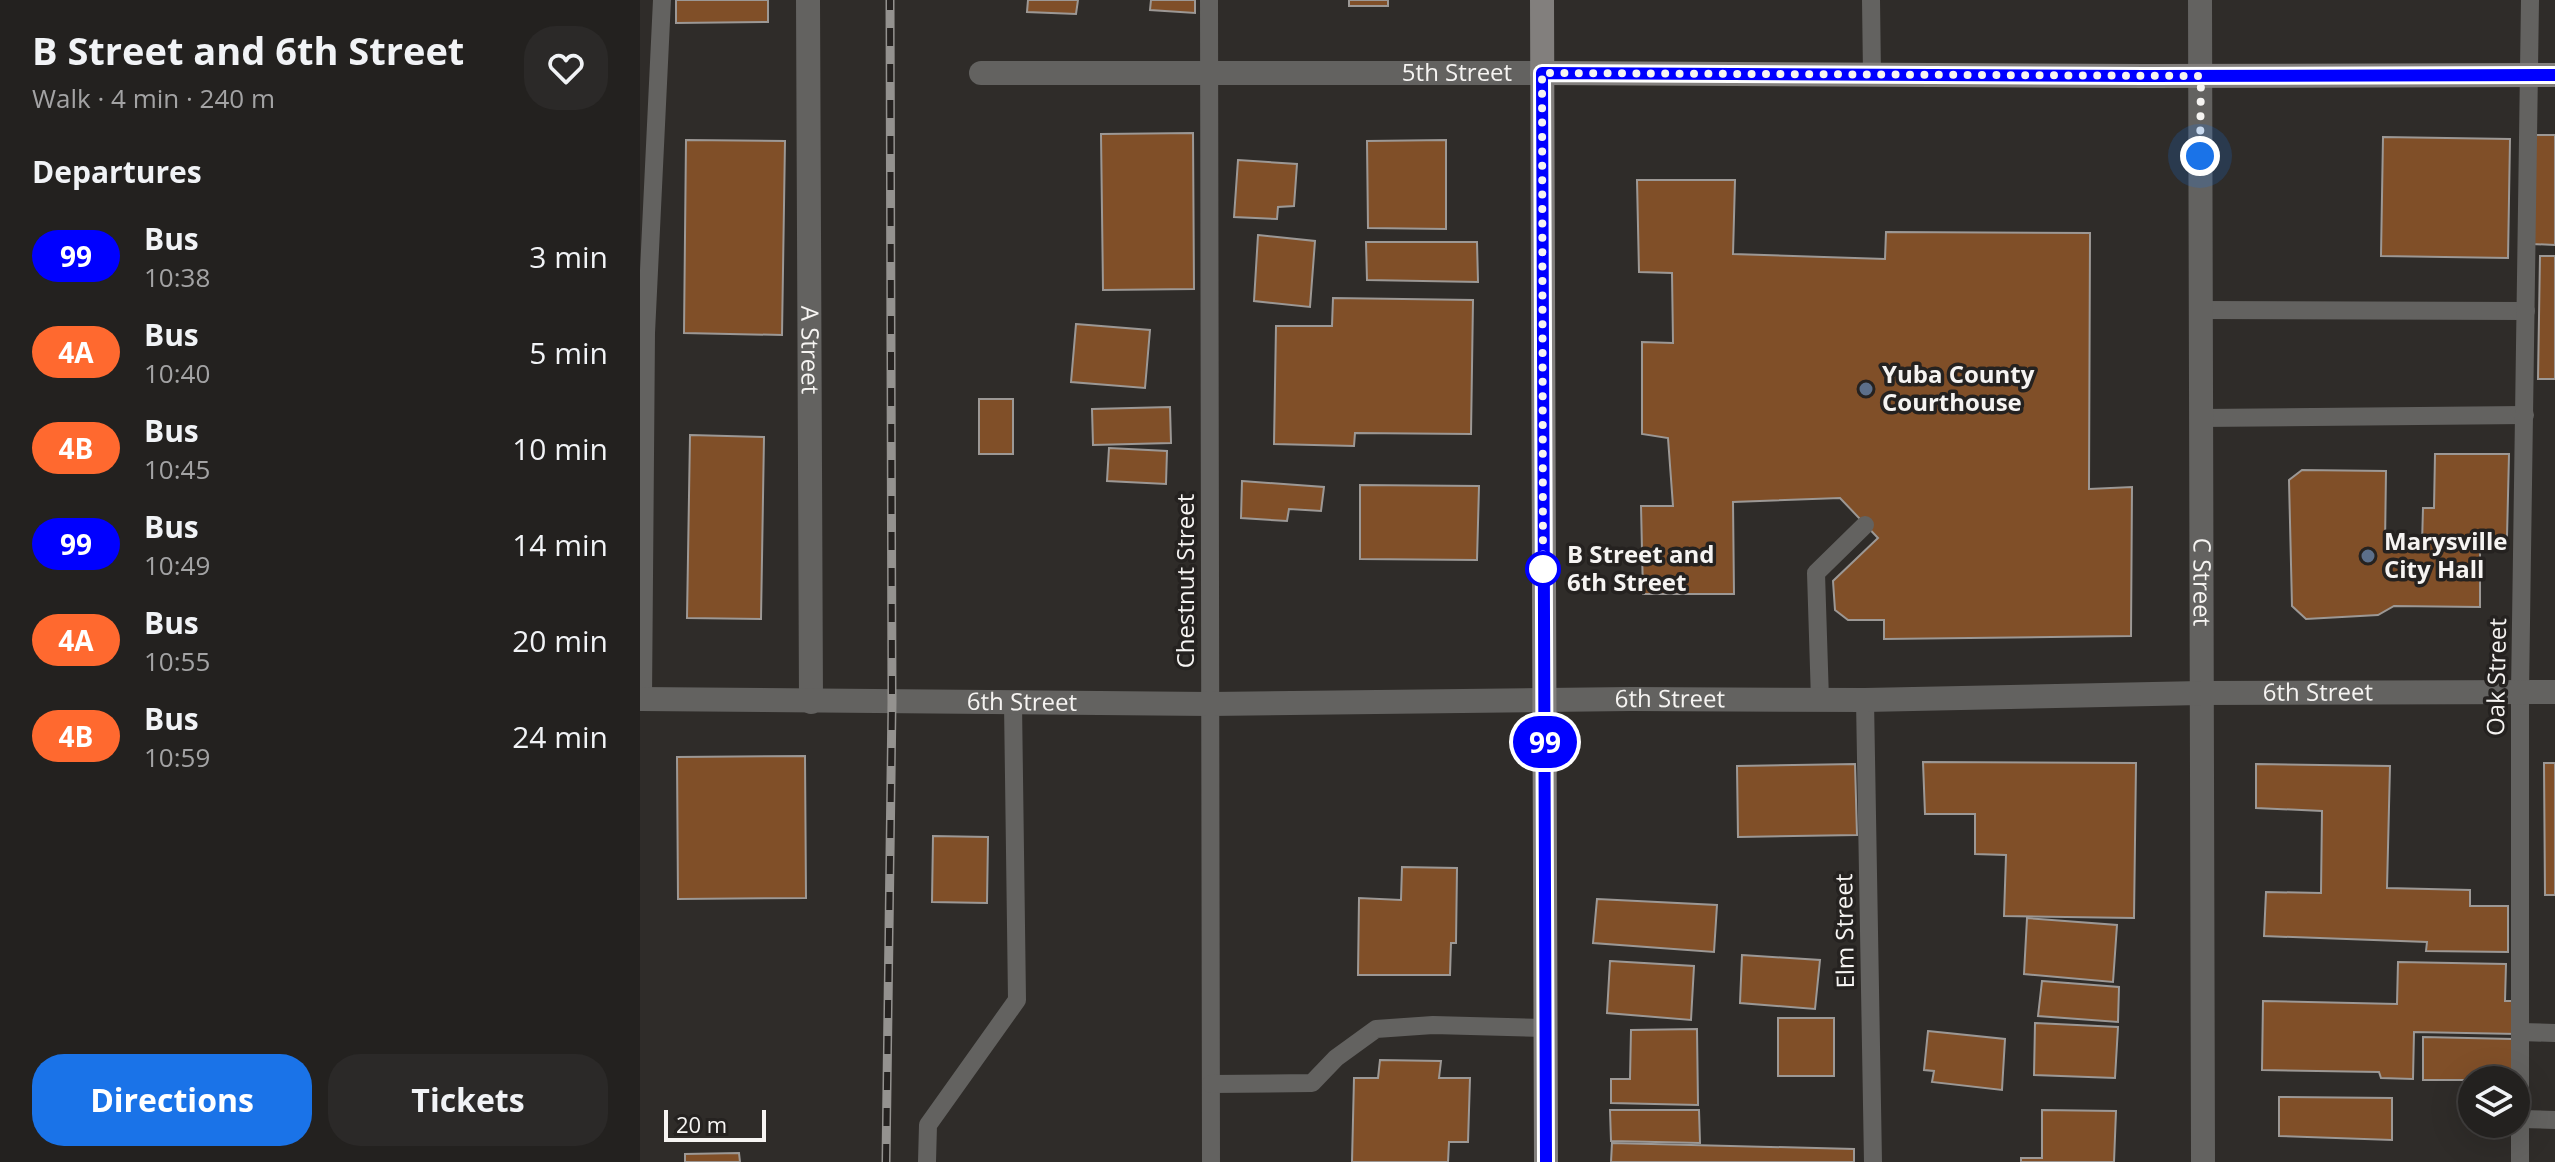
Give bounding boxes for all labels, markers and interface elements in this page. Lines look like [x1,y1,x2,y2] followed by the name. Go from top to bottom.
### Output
[32,24,464,76] text: B Street and 6th Street
[524,26,608,110] button: heart
[1402,55,1512,88] street label: 5th Street
[32,80,275,116] text: Walk · 4 min · 240 m
[2180,136,2220,176] your location
[32,151,202,192] text: Departures
[144,218,199,259] text: Bus
[529,236,608,277] text: 3 min
[60,237,92,275] text: 99
[144,259,210,295] text: 10:38
[794,306,828,394] street label: A Street
[144,314,199,355] text: Bus
[529,332,608,373] text: 5 min
[58,333,94,371] text: 4A
[144,355,210,391] text: 10:40
[1882,357,2035,418] place label: Yuba County Courthouse
[1857,380,1875,398] marker: Yuba County Courthouse
[144,410,199,451] text: Bus
[512,428,608,469] text: 10 min
[59,429,93,467] text: 4B
[144,451,210,487] text: 10:45
[1168,494,1201,668] street label: Chestnut Street
[144,506,199,547] text: Bus
[512,524,608,565] text: 14 min
[2384,524,2507,585] place label: Marysville City Hall
[60,525,92,563] text: 99
[1567,537,1714,598] place label: B Street and 6th Street
[2186,538,2220,626] street label: C Street
[144,547,210,583] text: 10:49
[2359,547,2377,565] marker: Marysville City Hall
[1526,552,1560,586] marker: B Street and 6th Street
[144,602,199,643] text: Bus
[2478,618,2513,736] street label: Oak Street
[512,620,608,661] text: 20 min
[58,621,94,659] text: 4A
[144,643,210,679] text: 10:55
[2263,675,2373,708] street label: 6th Street
[1615,681,1725,714] street label: 6th Street
[967,684,1077,718] street label: 6th Street
[144,698,199,739] text: Bus
[512,716,608,757] text: 24 min
[1509,716,1581,768] line badge: 99
[59,717,93,755] text: 4B
[1529,723,1561,761] text: 99
[144,739,210,775] text: 10:59
[1826,873,1861,989] street label: Elm Street
[32,1054,312,1146] button: Directions
[328,1054,608,1146] button: Tickets
[2458,1066,2530,1138] map controls
[2458,1066,2530,1138] button: layers
[664,1106,766,1142] scale bar
[676,1109,727,1139] text: 20 m

